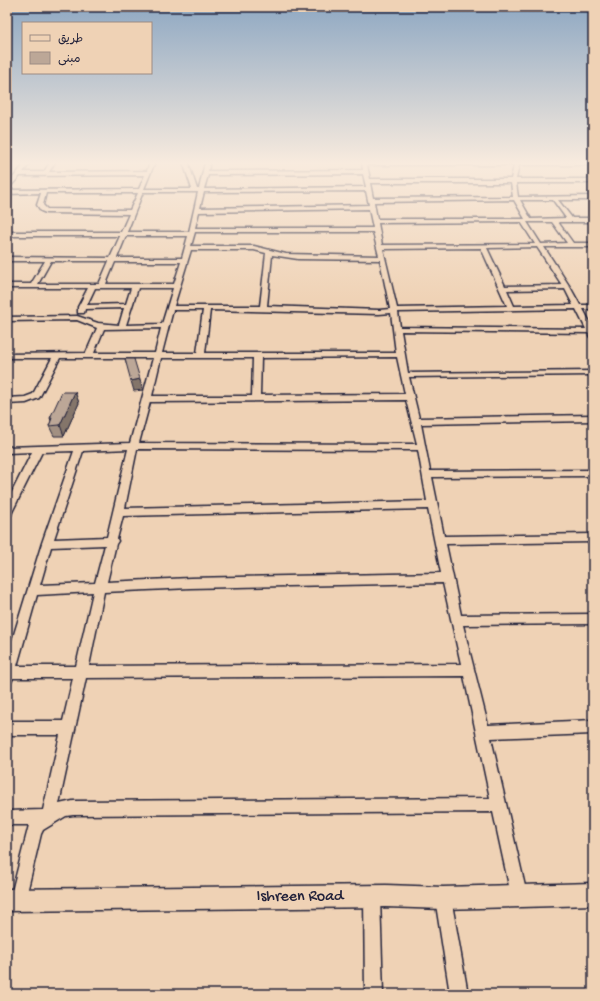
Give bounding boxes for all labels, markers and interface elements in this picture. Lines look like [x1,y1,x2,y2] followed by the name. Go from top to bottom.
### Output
[22,22,152,74] legend
[58,33,83,47] text: طريق
[58,53,81,67] text: مبنى
[257,888,345,907] street label: Ishreen Road

